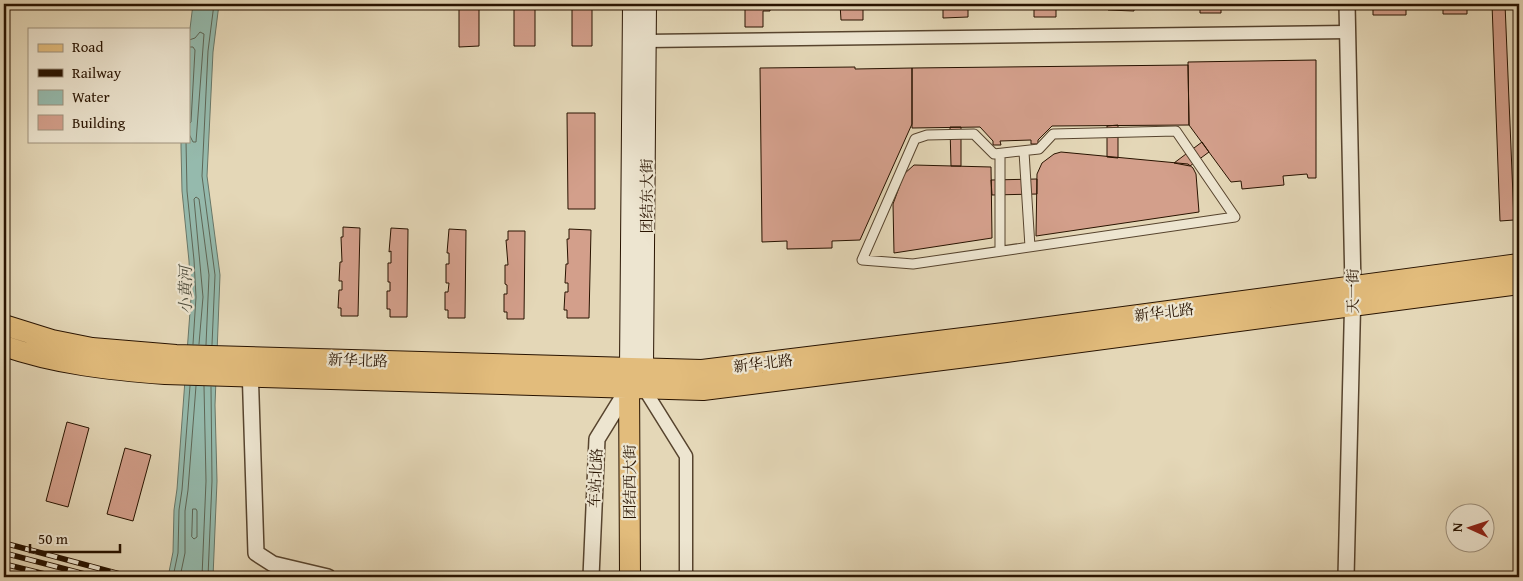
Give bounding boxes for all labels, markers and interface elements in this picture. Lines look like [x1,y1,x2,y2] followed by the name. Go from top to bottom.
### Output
[28,28,190,142] legend
[72,36,103,57] text: Road
[72,62,122,83] text: Railway
[72,86,110,107] text: Water
[72,112,126,133] text: Building
[636,158,657,234] street label: 团结东大街
[173,263,197,314] water label: 小黄河
[1342,268,1363,314] street label: 天一街
[1133,298,1195,326] street label: 新华北路
[328,348,388,372] street label: 新华北路
[732,349,794,377] street label: 新华北路
[619,444,640,520] street label: 团结西大街
[583,447,607,509] street label: 车站北路
[1446,504,1496,554] north arrow
[30,521,120,553] scale bar
[1447,521,1467,533] text: N
[38,528,69,549] text: 50 m

